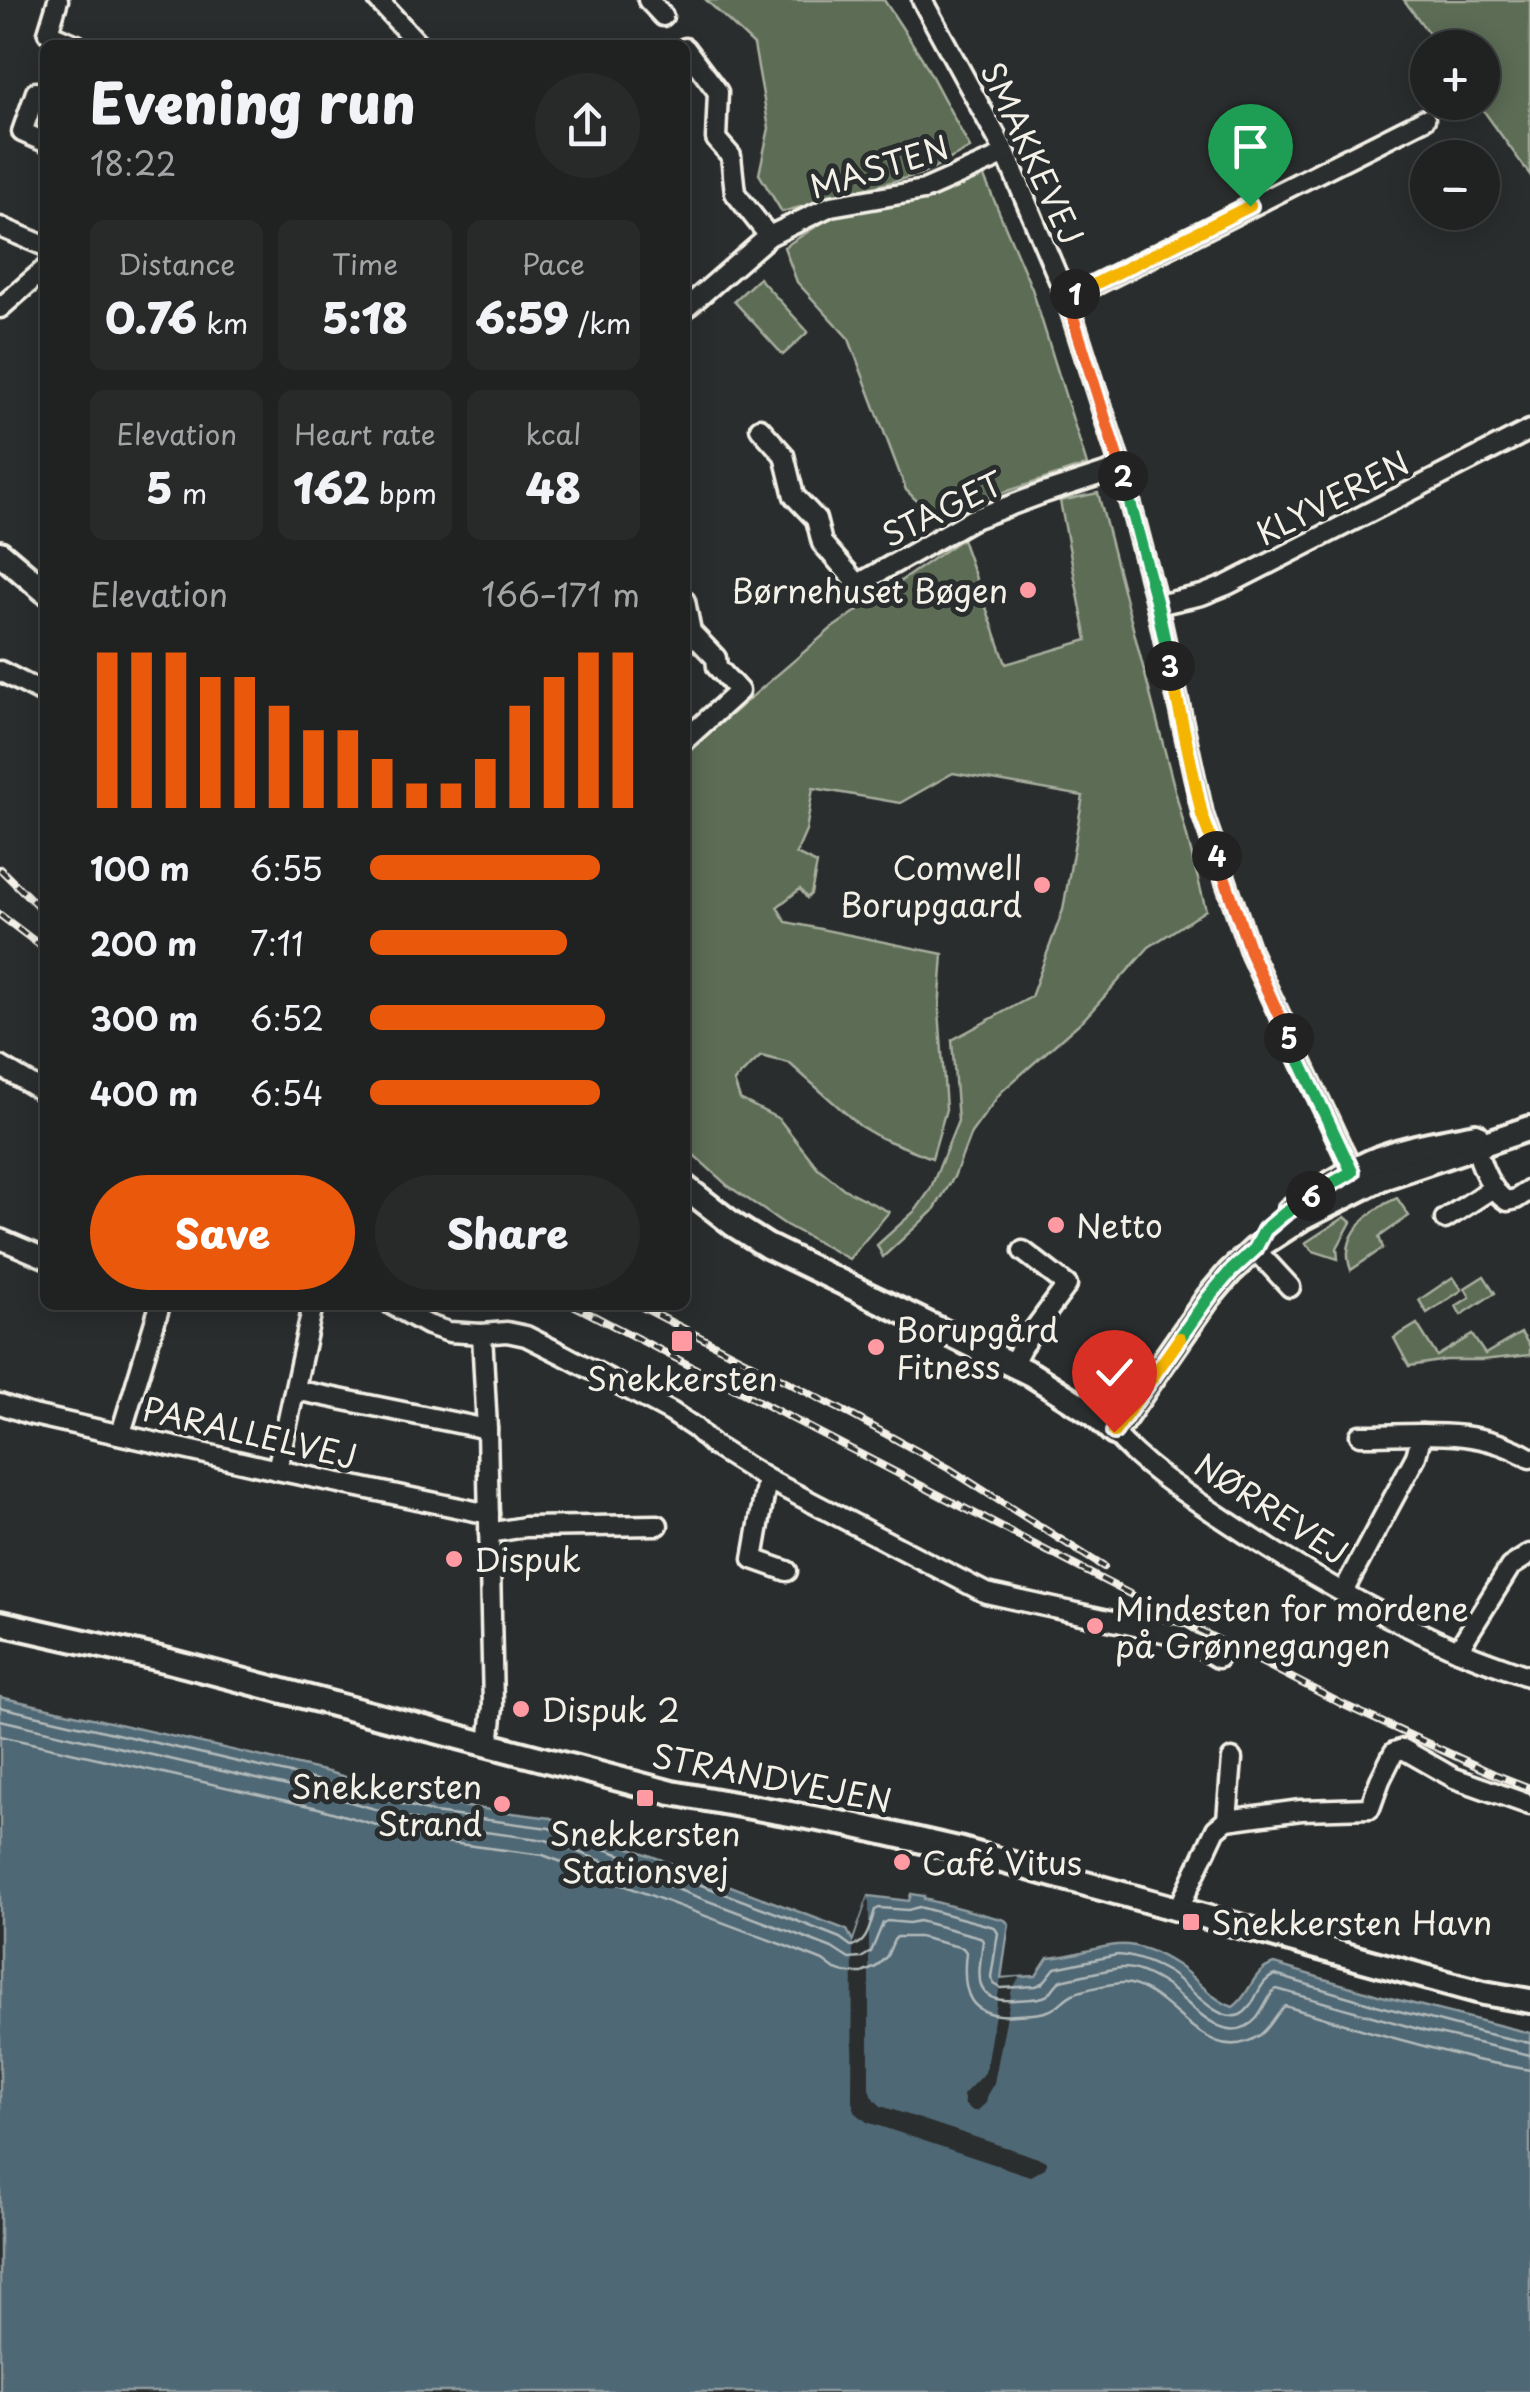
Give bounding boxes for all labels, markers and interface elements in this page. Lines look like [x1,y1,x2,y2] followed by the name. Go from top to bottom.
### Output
[1410,30,1500,230] map controls
[1410,30,1500,120] button: +
[970,54,1096,252] street label: SMAKKEVEJ
[90,60,416,143] text: Evening run
[535,73,640,178] button: share
[1208,104,1293,207] pin
[1223,119,1278,174] icon: arrive
[804,122,954,210] street label: MASTEN
[90,139,177,187] text: 18:22
[1410,140,1500,230] button: −
[118,242,235,285] text: Distance
[332,242,398,285] text: Time
[522,242,585,285] text: Pace
[1050,269,1100,319] pin: 1
[1068,272,1082,315] text: 1
[105,285,197,348] text: 0.76
[322,285,408,348] text: 5:18
[475,285,569,348] text: 6:59
[197,301,248,344] text: km
[569,301,631,344] text: /km
[116,412,237,455] text: Elevation
[294,412,436,455] text: Heart rate
[525,412,581,455] text: kcal
[1247,438,1417,556] street label: KLYVEREN
[1098,451,1148,501] pin: 2
[1113,454,1133,497] text: 2
[146,455,173,518] text: 5
[293,455,370,518] text: 162
[526,455,581,518] text: 48
[873,458,1011,558] street label: STAGET
[173,471,207,514] text: m
[370,471,437,514] text: bpm
[732,566,1008,614] place label: Børnehuset Bøgen
[90,570,228,618] text: Elevation
[481,570,640,618] text: 166–171 m
[1017,579,1039,601] marker: Børnehuset Bøgen
[1145,641,1195,691] pin: 3
[1161,644,1179,687] text: 3
[1192,831,1242,881] pin: 4
[1207,834,1227,877] text: 4
[840,843,1022,928] place label: Comwell Borupgaard
[90,844,190,892] text: 100 m
[250,844,323,892] text: 6:55
[1031,874,1053,896] marker: Comwell Borupgaard
[90,919,197,967] text: 200 m
[250,919,304,967] text: 7:11
[90,994,198,1042] text: 300 m
[250,994,324,1042] text: 6:52
[1264,1013,1314,1063] pin: 5
[1280,1016,1298,1059] text: 5
[90,1069,198,1117] text: 400 m
[250,1069,323,1117] text: 6:54
[1286,1171,1336,1221] pin: 6
[1301,1174,1321,1217] text: 6
[90,1175,355,1290] button: Save
[375,1175,640,1290] button: Share
[1076,1201,1163,1249] place label: Netto
[1045,1214,1067,1236] marker: Netto
[896,1305,1059,1390] place label: Borupgård Fitness
[669,1328,695,1354] marker: Snekkersten
[1072,1330,1157,1433] pin
[865,1336,887,1358] marker: Borupgård Fitness
[1087,1345,1142,1400] icon: check
[587,1354,777,1402] place label: Snekkersten
[138,1384,362,1480] street label: PARALLELVEJ
[1186,1440,1358,1576] street label: NØRREVEJ
[474,1535,581,1583] place label: Dispuk
[443,1548,465,1570] marker: Dispuk
[1115,1584,1469,1669] place label: Mindesten for mordene på Grønnegangen
[1084,1615,1106,1637] marker: Mindesten for mordene på Grønnegangen
[541,1685,680,1733] place label: Dispuk 2
[510,1698,532,1720] marker: Dispuk 2
[648,1730,896,1824] street label: STRANDVEJEN
[291,1762,482,1847] place label: Snekkersten Strand
[634,1787,656,1809] marker: Snekkersten Stationsvej
[491,1793,513,1815] marker: Snekkersten Strand
[550,1809,740,1894] place label: Snekkersten Stationsvej
[922,1838,1082,1886] place label: Café Vitus
[891,1851,913,1873] marker: Café Vitus
[1211,1898,1492,1946] place label: Snekkersten Havn
[1180,1911,1202,1933] marker: Snekkersten Havn

